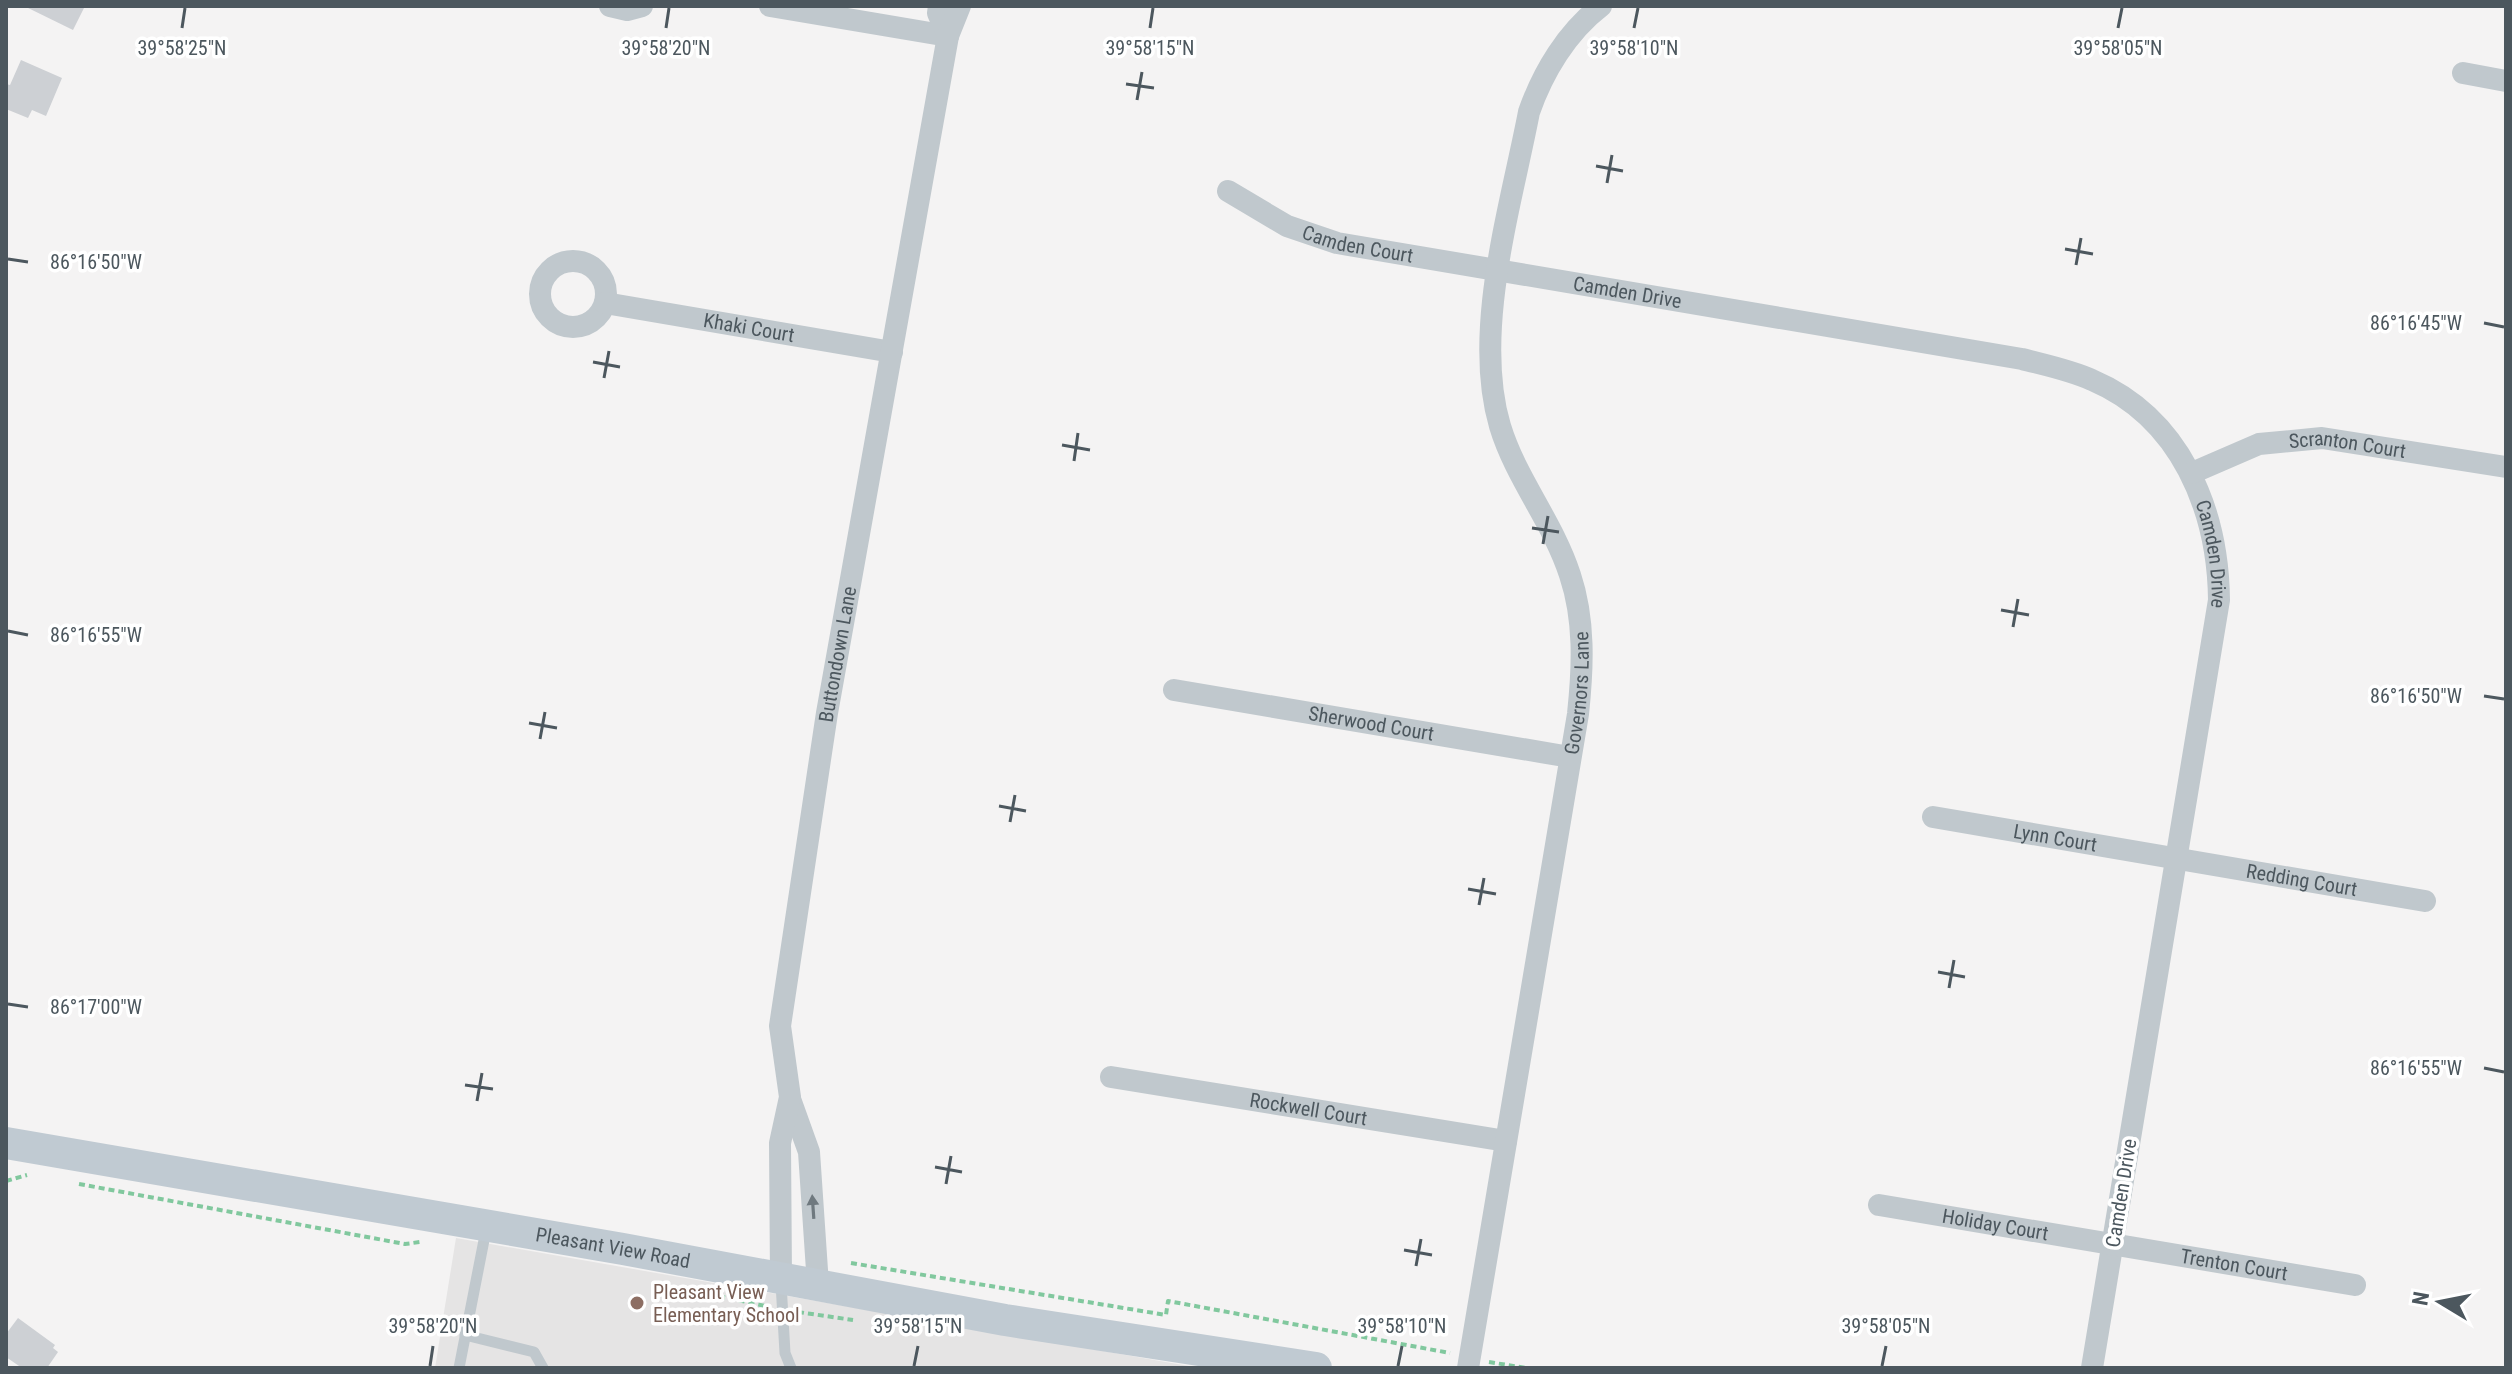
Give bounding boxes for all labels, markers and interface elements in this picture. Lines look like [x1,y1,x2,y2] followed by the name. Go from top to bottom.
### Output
[137,36,227,60] text: 39°58'25"N
[621,36,711,60] text: 39°58'20"N
[1105,36,1195,60] text: 39°58'15"N
[1589,36,1679,60] text: 39°58'10"N
[2073,36,2163,60] text: 39°58'05"N
[1299,220,1415,268] street label: Camden Court
[50,250,142,274] text: 86°16'50"W
[1571,271,1683,313] street label: Camden Drive
[702,308,796,347] street label: Khaki Court
[2370,311,2462,335] text: 86°16'45"W
[2288,426,2408,463] street label: Scranton Court
[2190,497,2231,610] street label: Camden Drive
[814,584,861,724] street label: Buttondown Lane
[50,623,142,647] text: 86°16'55"W
[1559,631,1594,756] street label: Governors Lane
[2370,684,2462,708] text: 86°16'50"W
[1307,701,1436,746] street label: Sherwood Court
[2012,819,2099,857] street label: Lynn Court
[2244,859,2359,901] street label: Redding Court
[50,995,142,1019] text: 86°17'00"W
[2370,1056,2462,1080] text: 86°16'55"W
[1248,1088,1369,1130] street label: Rockwell Court
[2101,1137,2141,1249] street label: Camden Drive
[806,1194,819,1219] one-way arrow
[1940,1204,2050,1245] street label: Holiday Court
[534,1222,692,1273] street label: Pleasant View Road
[2179,1244,2289,1285] street label: Trenton Court
[2400,1262,2480,1342] north arrow
[653,1280,800,1327] place label: Pleasant View Elementary School
[2407,1290,2434,1307] text: N
[628,1294,646,1312] marker: Pleasant View Elementary School
[388,1314,478,1338] text: 39°58'20"N
[873,1314,963,1338] text: 39°58'15"N
[1357,1314,1447,1338] text: 39°58'10"N
[1841,1314,1931,1338] text: 39°58'05"N

